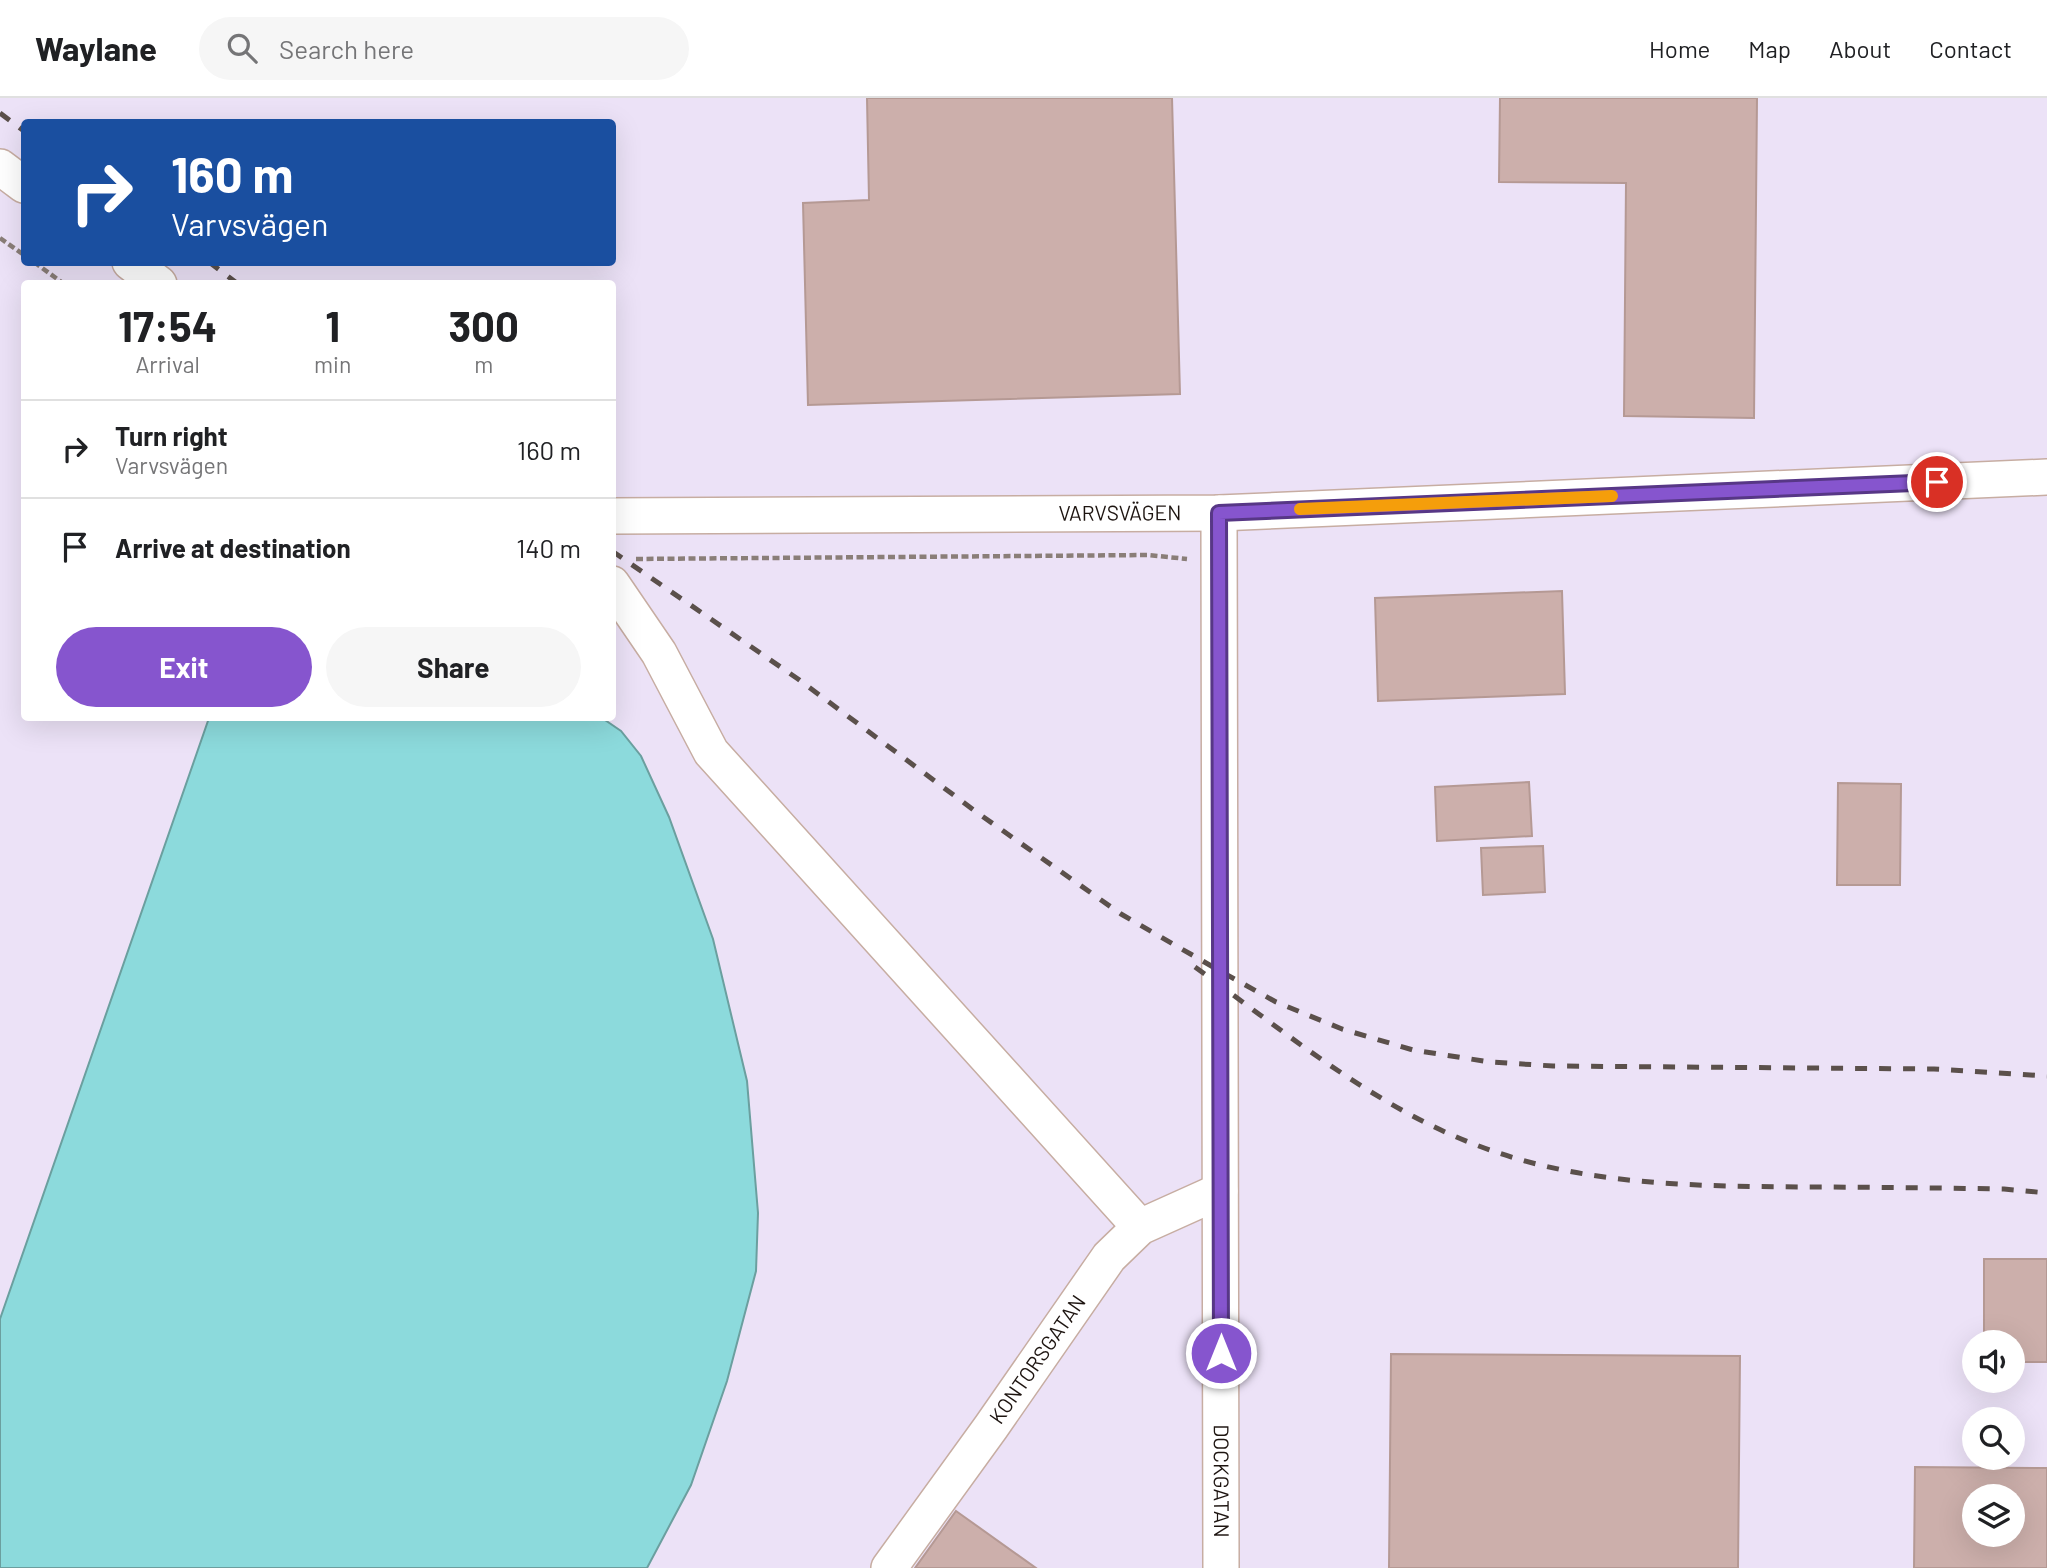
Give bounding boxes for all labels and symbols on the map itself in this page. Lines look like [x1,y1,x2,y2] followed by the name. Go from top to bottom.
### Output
[1907,452,1967,512] pin
[1059,499,1181,525] street label: VARVSVÄGEN
[983,1290,1090,1428] street label: KONTORSGATAN
[1184,1316,1258,1390] position arrow
[1210,1424,1235,1538] street label: DOCKGATAN

